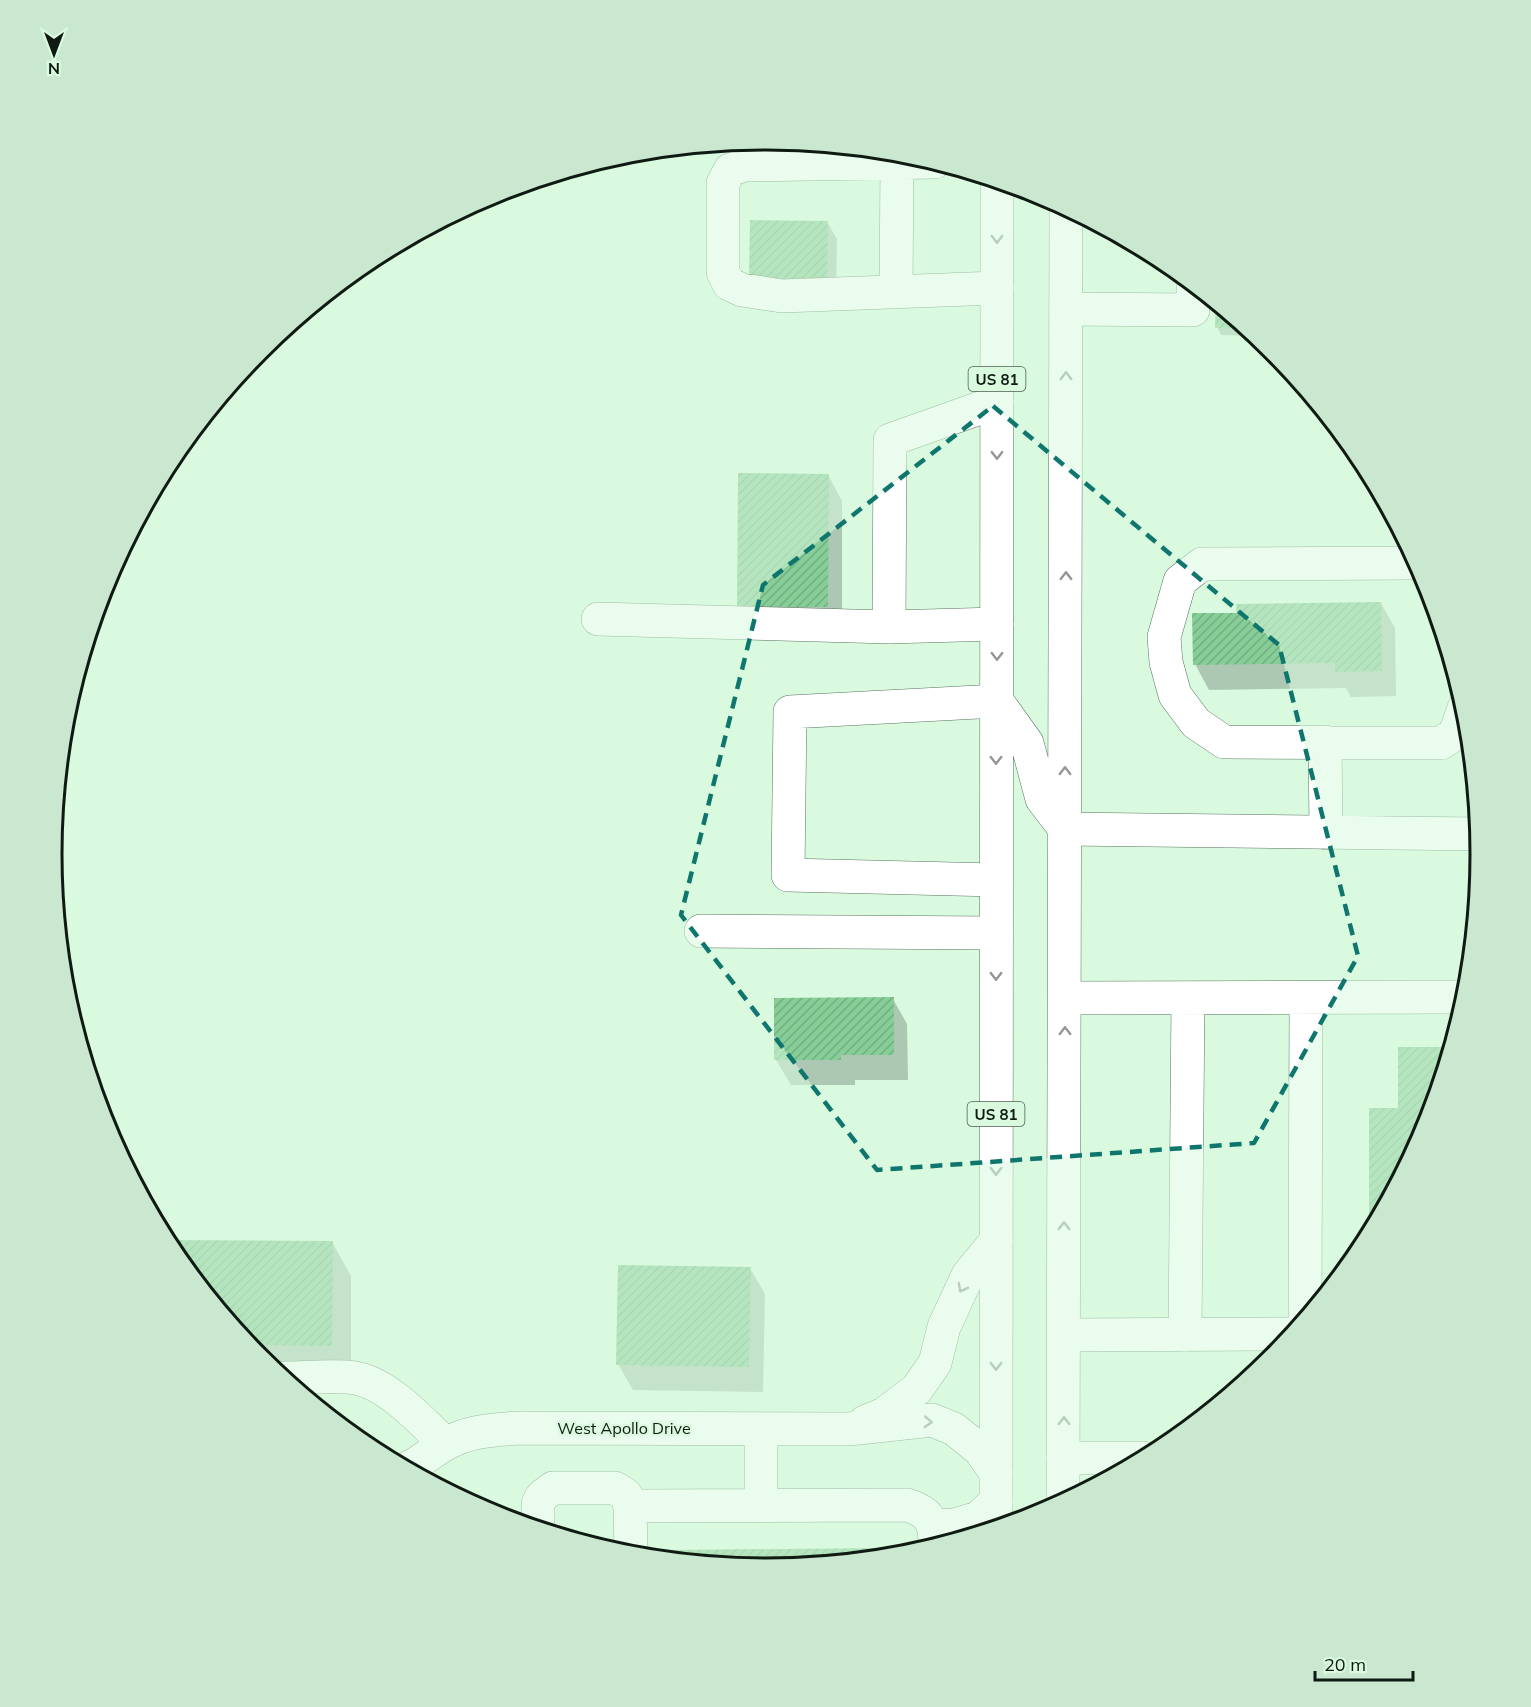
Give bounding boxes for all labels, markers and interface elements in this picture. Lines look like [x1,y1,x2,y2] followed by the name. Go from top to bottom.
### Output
[24,24,84,84] north arrow
[48,59,60,79] text: N
[991,235,1003,244] one-way arrow
[968,367,1026,391] road number: US 81
[1060,372,1072,381] one-way arrow
[991,451,1003,460] one-way arrow
[1060,571,1072,580] one-way arrow
[991,652,1003,661] one-way arrow
[990,755,1003,764] one-way arrow
[1059,766,1071,775] one-way arrow
[990,971,1002,980] one-way arrow
[1059,1027,1071,1036] one-way arrow
[968,1102,1024,1126] road number: US 81
[990,1166,1002,1175] one-way arrow
[1058,1222,1070,1231] one-way arrow
[958,1282,969,1292] one-way arrow
[990,1361,1002,1370] one-way arrow
[924,1416,933,1429] one-way arrow
[1057,1417,1070,1426] one-way arrow
[557,1418,691,1438] street label: West Apollo Drive
[1315,1644,1412,1682] scale bar
[1324,1653,1366,1676] text: 20 m

